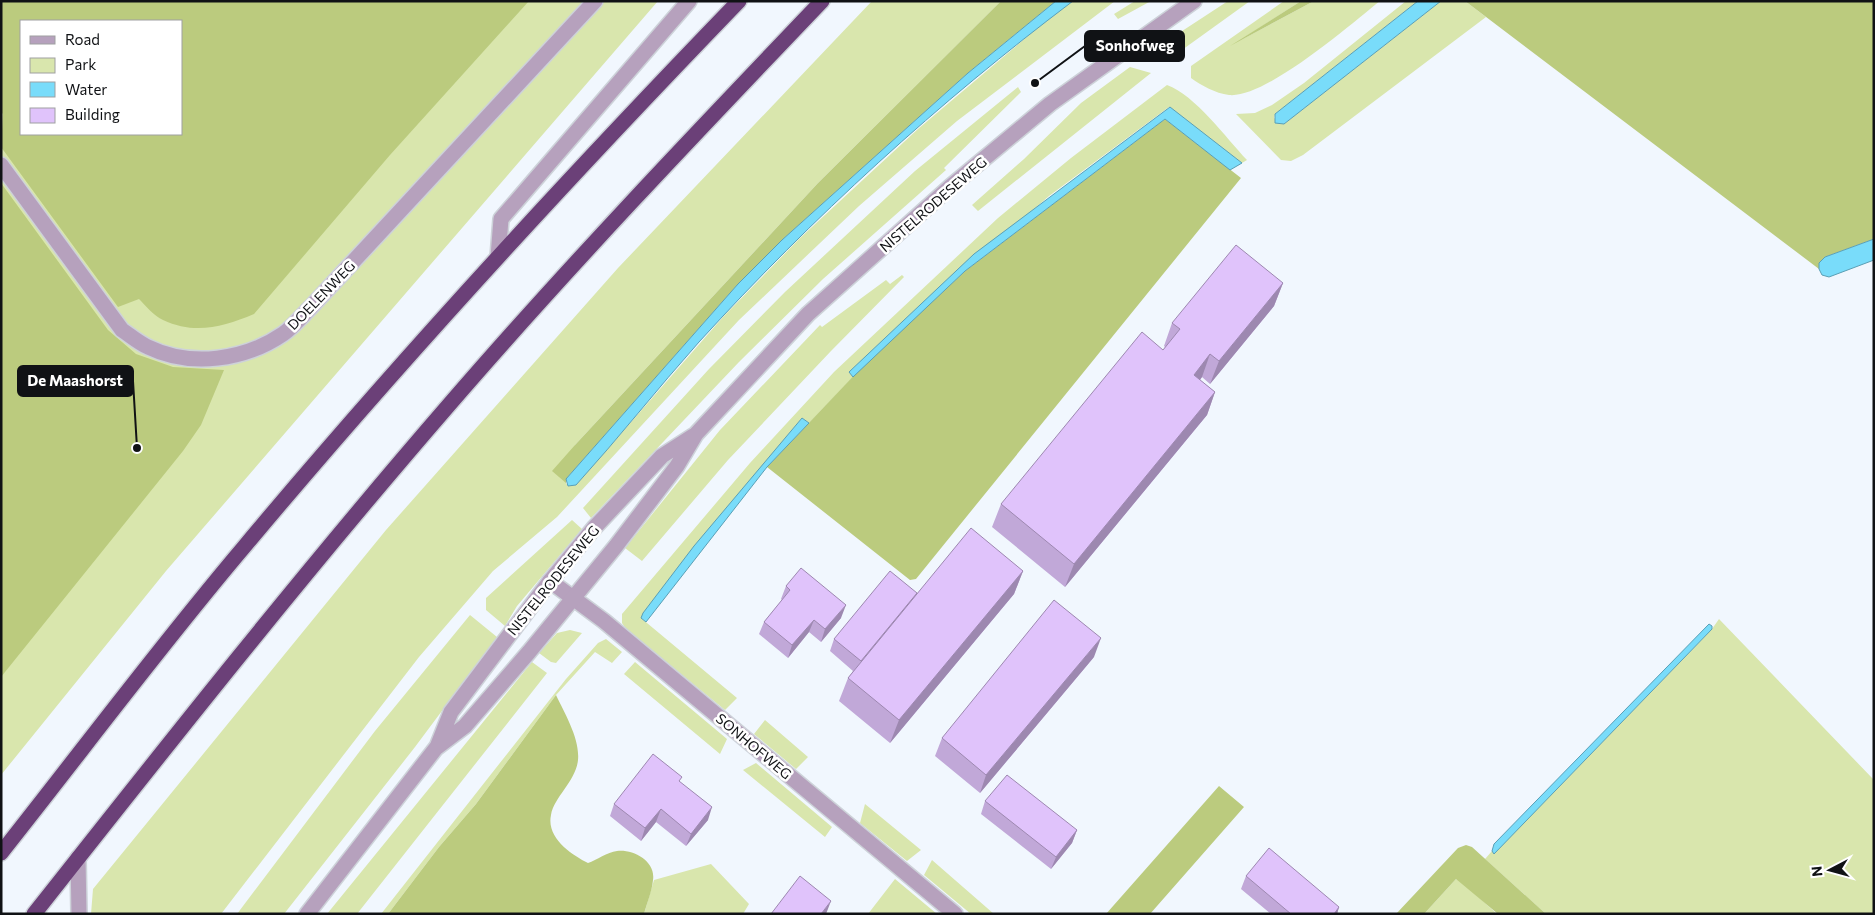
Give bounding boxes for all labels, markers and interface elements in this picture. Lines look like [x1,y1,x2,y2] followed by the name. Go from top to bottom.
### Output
[20,20,182,135] legend
[65,30,100,48] text: Road
[1085,31,1184,61] callout: Sonhofweg
[1096,36,1174,54] text: Sonhofweg
[65,55,96,73] text: Park
[65,80,107,98] text: Water
[65,105,120,123] text: Building
[876,153,990,255] street label: NISTELRODESEWEG
[284,257,358,333] street label: DOELENWEG
[18,366,133,396] callout: De Maashorst
[27,371,123,389] text: De Maashorst
[503,522,603,638] street label: NISTELRODESEWEG
[713,710,795,782] street label: SONHOFWEG
[1805,845,1855,895] north arrow
[1808,865,1826,878] text: N

